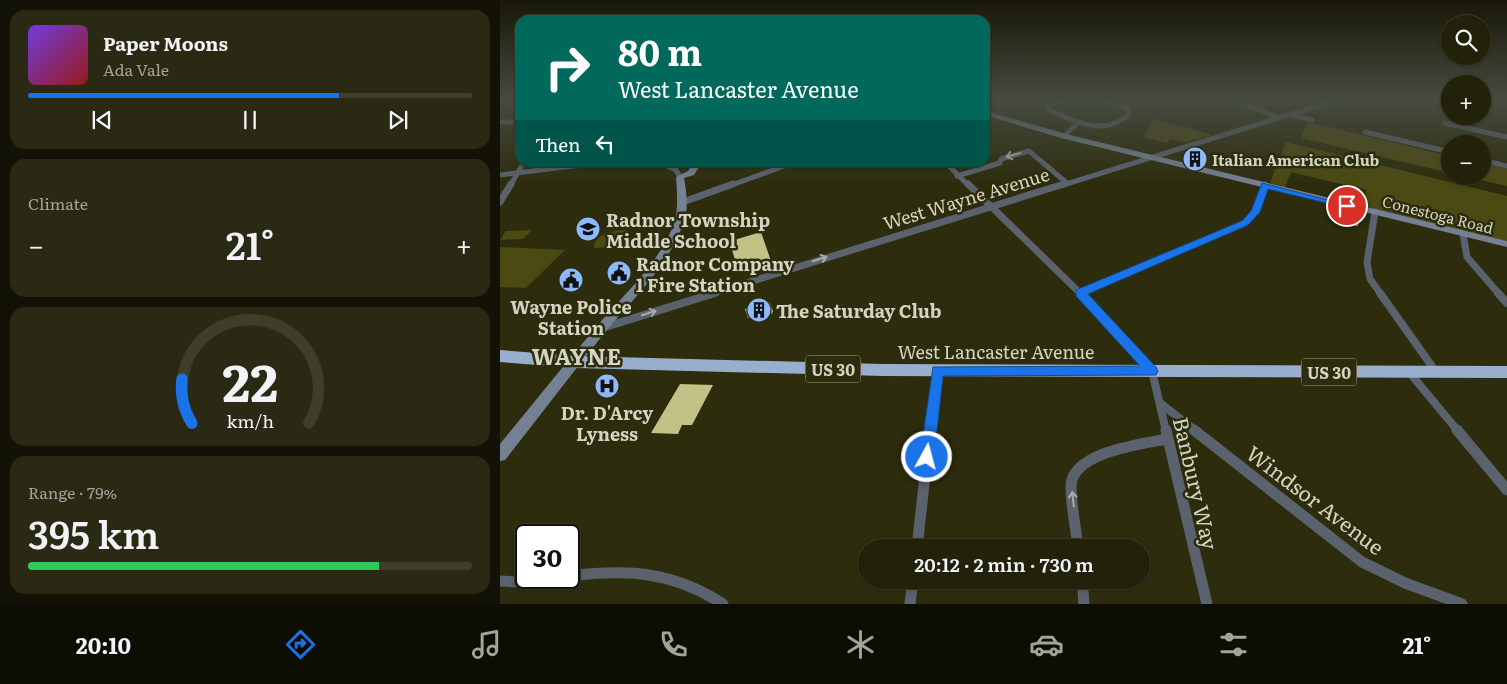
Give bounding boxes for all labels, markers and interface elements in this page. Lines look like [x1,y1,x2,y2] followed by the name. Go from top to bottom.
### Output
[1441,15,1491,185] map controls
[1441,15,1491,65] button: search
[618,25,702,77] text: 80 m
[103,29,228,57] text: Paper Moons
[535,35,600,100] icon: right
[103,57,169,81] text: Ada Vale
[618,72,859,105] text: West Lancaster Avenue
[1441,75,1491,125] button: +
[88,106,116,134] icon: previous
[236,106,264,134] icon: pause
[384,106,412,134] icon: next
[535,130,581,158] text: Then
[591,130,619,158] icon: left
[1441,135,1491,185] button: −
[1182,146,1208,172] building icon: Italian American Club
[1212,148,1380,171] place label: Italian American Club
[1006,151,1022,161] one-way arrow
[880,160,1052,236] street label: West Wayne Avenue
[1326,185,1368,227] pin
[1380,189,1496,239] street label: Conestoga Road
[28,191,88,215] text: Climate
[1333,192,1361,220] icon: arrive
[606,206,770,254] place label: Radnor Township Middle School
[226,215,274,272] text: 21°
[575,216,601,242] school or university icon: Radnor Township Middle School
[28,223,44,265] text: −
[456,223,472,265] text: +
[636,250,794,298] place label: Radnor Company 1 Fire Station
[812,254,828,263] one-way arrow
[606,260,632,286] public building icon: Radnor Company 1 Fire Station
[558,267,584,293] public building icon: Wayne Police Station
[510,293,632,341] place label: Wayne Police Station
[746,297,772,323] building icon: The Saturday Club
[776,297,942,324] place label: The Saturday Club
[640,308,656,317] one-way arrow
[898,338,1094,365] street label: West Lancaster Avenue
[532,339,622,372] district label: WAYNE
[222,341,278,418] text: 22
[806,356,860,382] road number: US 30
[1302,358,1356,386] road number: US 30
[594,373,620,399] hospital icon: Dr. D'Arcy Lyness
[561,399,653,447] place label: Dr. D'Arcy Lyness
[226,407,274,434] text: km/h
[1167,414,1228,553] street label: Banbury Way
[900,430,952,482] position arrow
[1241,437,1392,561] street label: Windsor Avenue
[28,480,117,504] text: Range · 79%
[1068,491,1078,507] one-way arrow
[28,504,159,561] text: 395 km
[515,524,580,589] speed limit sign: 30
[914,550,1094,578] text: 20:12 · 2 min · 730 m
[283,627,318,662] icon: directions
[469,627,504,662] icon: music
[656,627,691,662] icon: phone
[843,627,878,662] icon: climate
[1029,627,1064,662] icon: car
[1216,627,1251,662] icon: filters
[76,628,131,661] text: 20:10
[1402,628,1431,661] text: 21°

